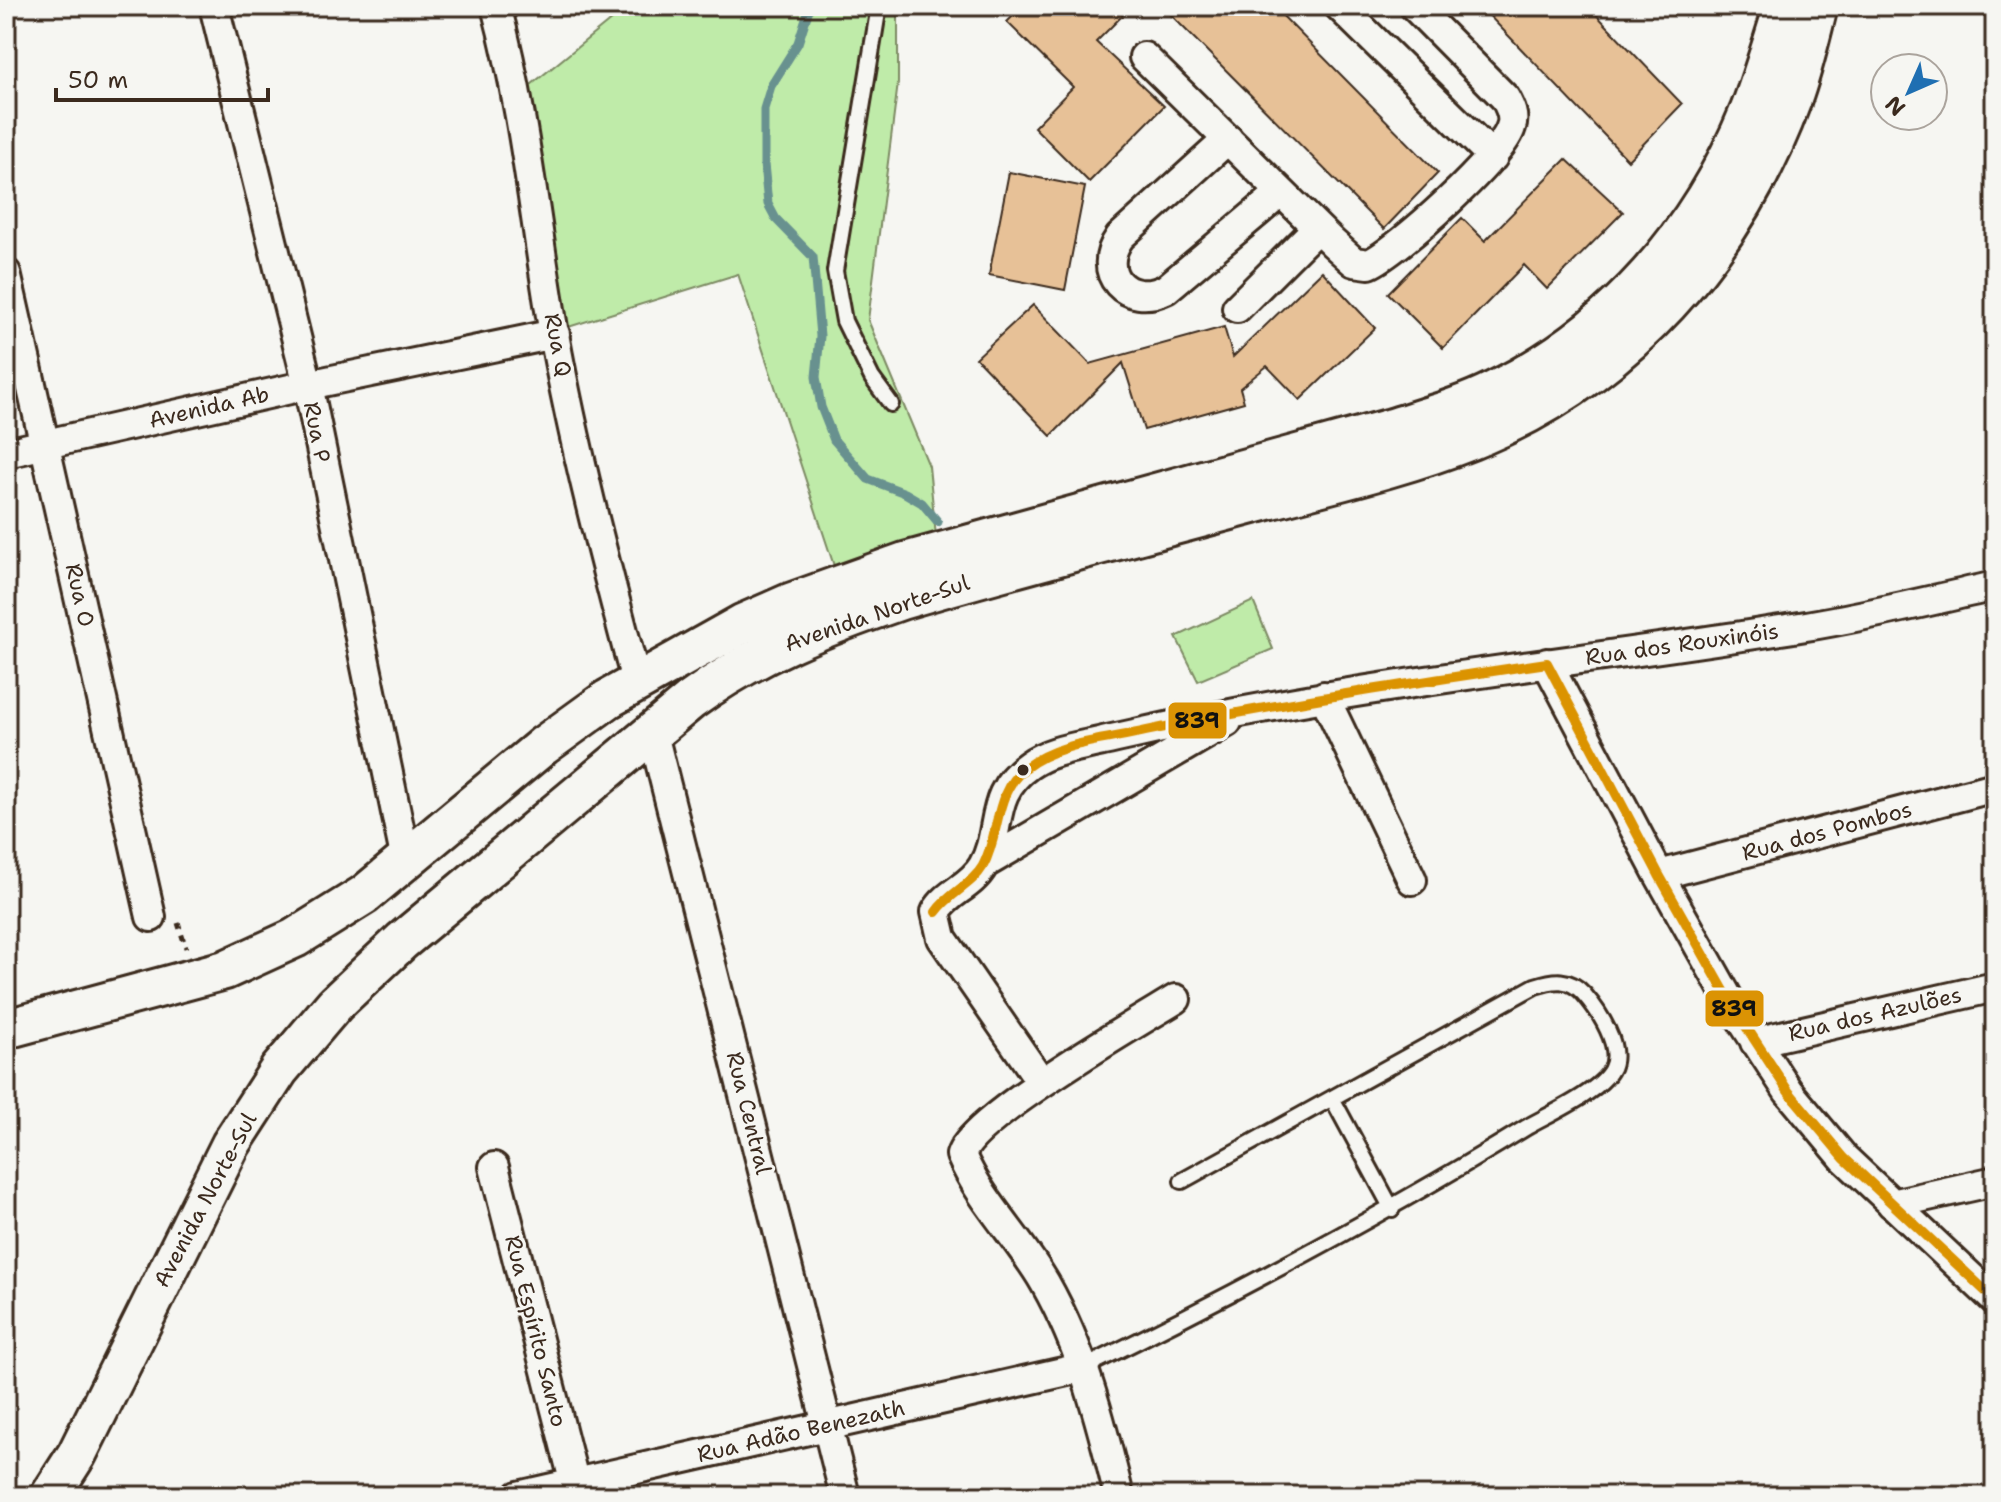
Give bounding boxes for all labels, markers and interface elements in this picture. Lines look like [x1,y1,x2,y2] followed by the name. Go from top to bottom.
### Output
[56,52,268,102] scale bar
[1869,52,1949,132] north arrow
[68,64,128,96] text: 50 m
[1879,89,1912,122] text: N
[538,311,578,379] street label: Rua Q
[146,379,272,435] street label: Avenida Ab
[297,399,337,465] street label: Rua P
[59,560,101,630] street label: Rua O
[781,568,974,658] street label: Avenida Norte-Sul
[1584,616,1780,672] street label: Rua dos Rouxinóis
[1167,701,1228,740] line badge: 839
[1174,706,1220,735] text: 839
[1015,762,1031,778] unlabelled marker
[1739,794,1915,868] street label: Rua dos Pombos
[1786,980,1964,1048] street label: Rua dos Azulões
[1704,989,1765,1028] line badge: 839
[1711,994,1757,1023] text: 839
[720,1049,778,1178] street label: Rua Central
[147,1107,263,1292] street label: Avenida Norte-Sul
[498,1232,574,1430] street label: Rua Espírito Santo
[694,1393,908,1469] street label: Rua Adão Benezath

